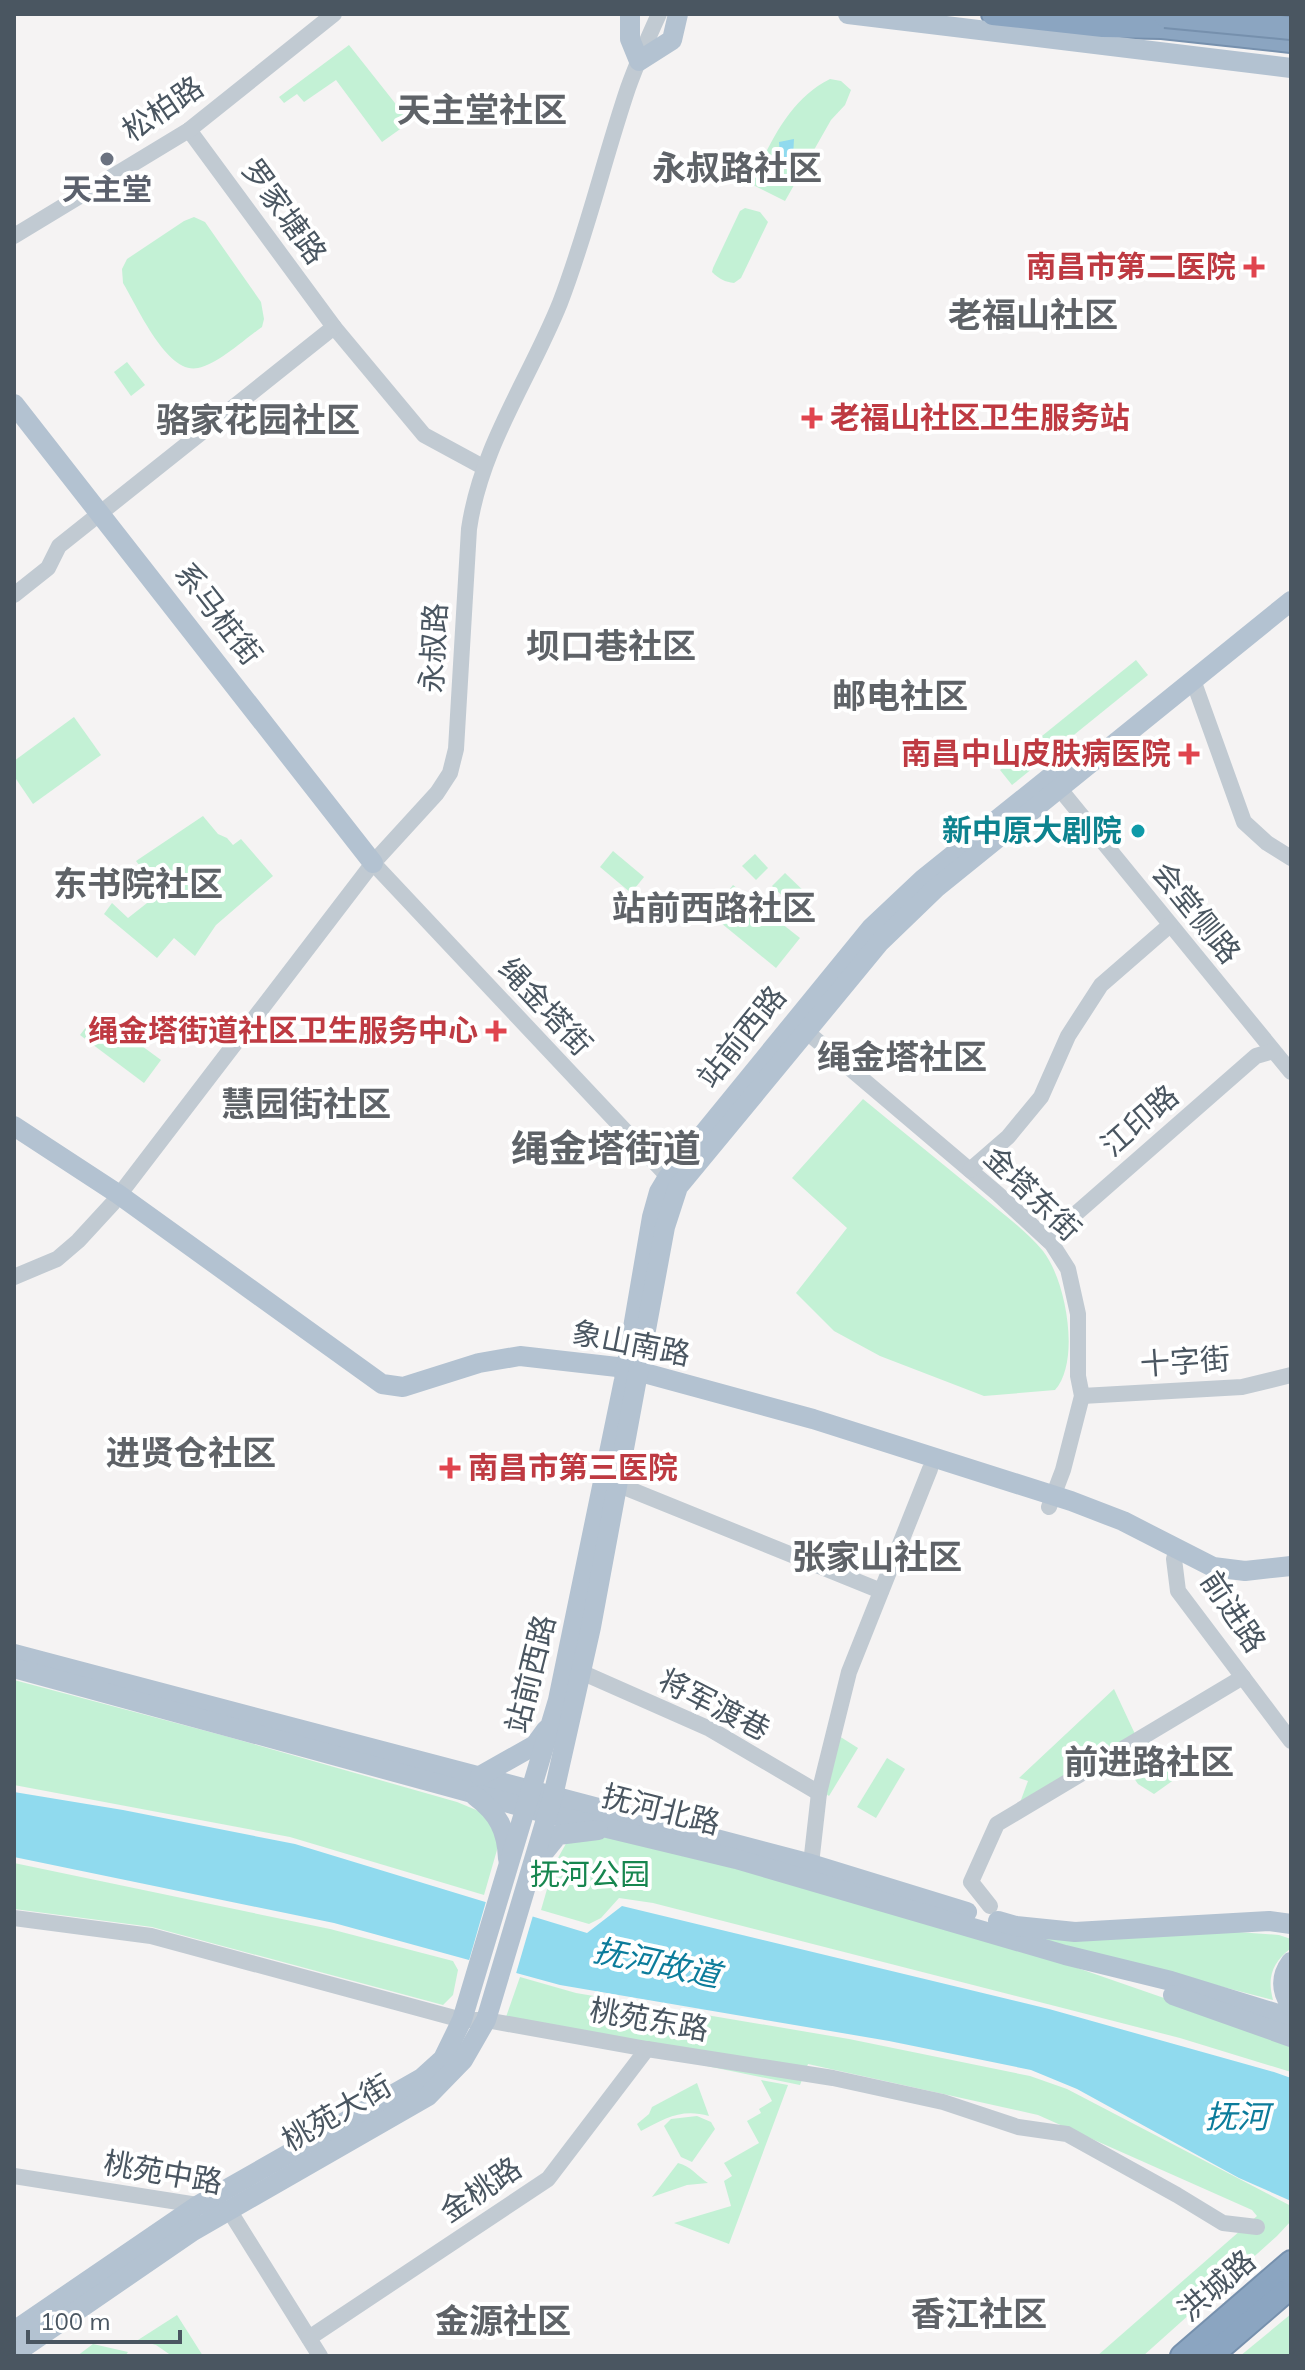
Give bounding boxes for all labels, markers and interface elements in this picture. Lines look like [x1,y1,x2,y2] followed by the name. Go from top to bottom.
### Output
[115,67,210,149] street label: 松柏路
[397,88,567,131] district label: 天主堂社区
[652,146,822,189] district label: 永叔路社区
[98,150,116,168] marker: 天主堂
[234,152,335,271] street label: 罗家塘路
[62,170,152,208] place label: 天主堂
[1026,247,1236,285] place label: 南昌市第二医院
[1243,256,1265,278] marker: 南昌市第二医院
[948,293,1118,336] district label: 老福山社区
[156,398,360,441] district label: 骆家花园社区
[830,398,1130,436] place label: 老福山社区卫生服务站
[801,407,823,429] marker: 老福山社区卫生服务站
[167,554,271,672] street label: 系马桩街
[412,602,454,694] street label: 永叔路
[526,624,696,667] district label: 坝口巷社区
[832,674,968,717] district label: 邮电社区
[901,734,1171,772] place label: 南昌中山皮肤病医院
[1178,743,1200,765] marker: 南昌中山皮肤病医院
[942,811,1122,849] place label: 新中原大剧院
[1129,822,1147,840] marker: 新中原大剧院
[1144,854,1249,971] street label: 会堂侧路
[53,862,223,905] district label: 东书院社区
[612,886,816,929] district label: 站前西路社区
[491,949,601,1063] street label: 绳金塔街
[689,978,794,1095] street label: 站前西路
[88,1011,478,1049] place label: 绳金塔街道社区卫生服务中心
[485,1020,507,1042] marker: 绳金塔街道社区卫生服务中心
[817,1035,987,1078] district label: 绳金塔社区
[1093,1076,1186,1164] street label: 江印路
[221,1082,391,1125] district label: 慧园街社区
[511,1124,701,1172] district label: 绳金塔街道
[976,1138,1089,1249] street label: 金塔东街
[569,1313,694,1373] street label: 象山南路
[1139,1339,1231,1383] street label: 十字街
[106,1431,276,1474] district label: 进贤仓社区
[468,1448,678,1486] place label: 南昌市第三医院
[439,1457,461,1479] marker: 南昌市第三医院
[792,1535,962,1578] district label: 张家山社区
[1193,1564,1275,1659] street label: 前进路
[497,1611,563,1737] street label: 站前西路
[652,1660,777,1748] street label: 将军渡巷
[1064,1740,1234,1783] district label: 前进路社区
[598,1776,724,1842] street label: 抚河北路
[530,1855,650,1893] park label: 抚河公园
[590,1929,728,1996] water label: 抚河故道
[587,1990,712,2048] street label: 桃苑东路
[275,2066,398,2159] street label: 桃苑大街
[1205,2096,1275,2136] water label: 抚河
[101,2143,226,2201] street label: 桃苑中路
[433,2148,528,2230] street label: 金桃路
[1170,2241,1263,2329] street label: 洪城路
[911,2292,1047,2335] district label: 香江社区
[28,2294,180,2344] scale bar
[435,2299,571,2342] district label: 金源社区
[40,2306,111,2336] text: 100 m

